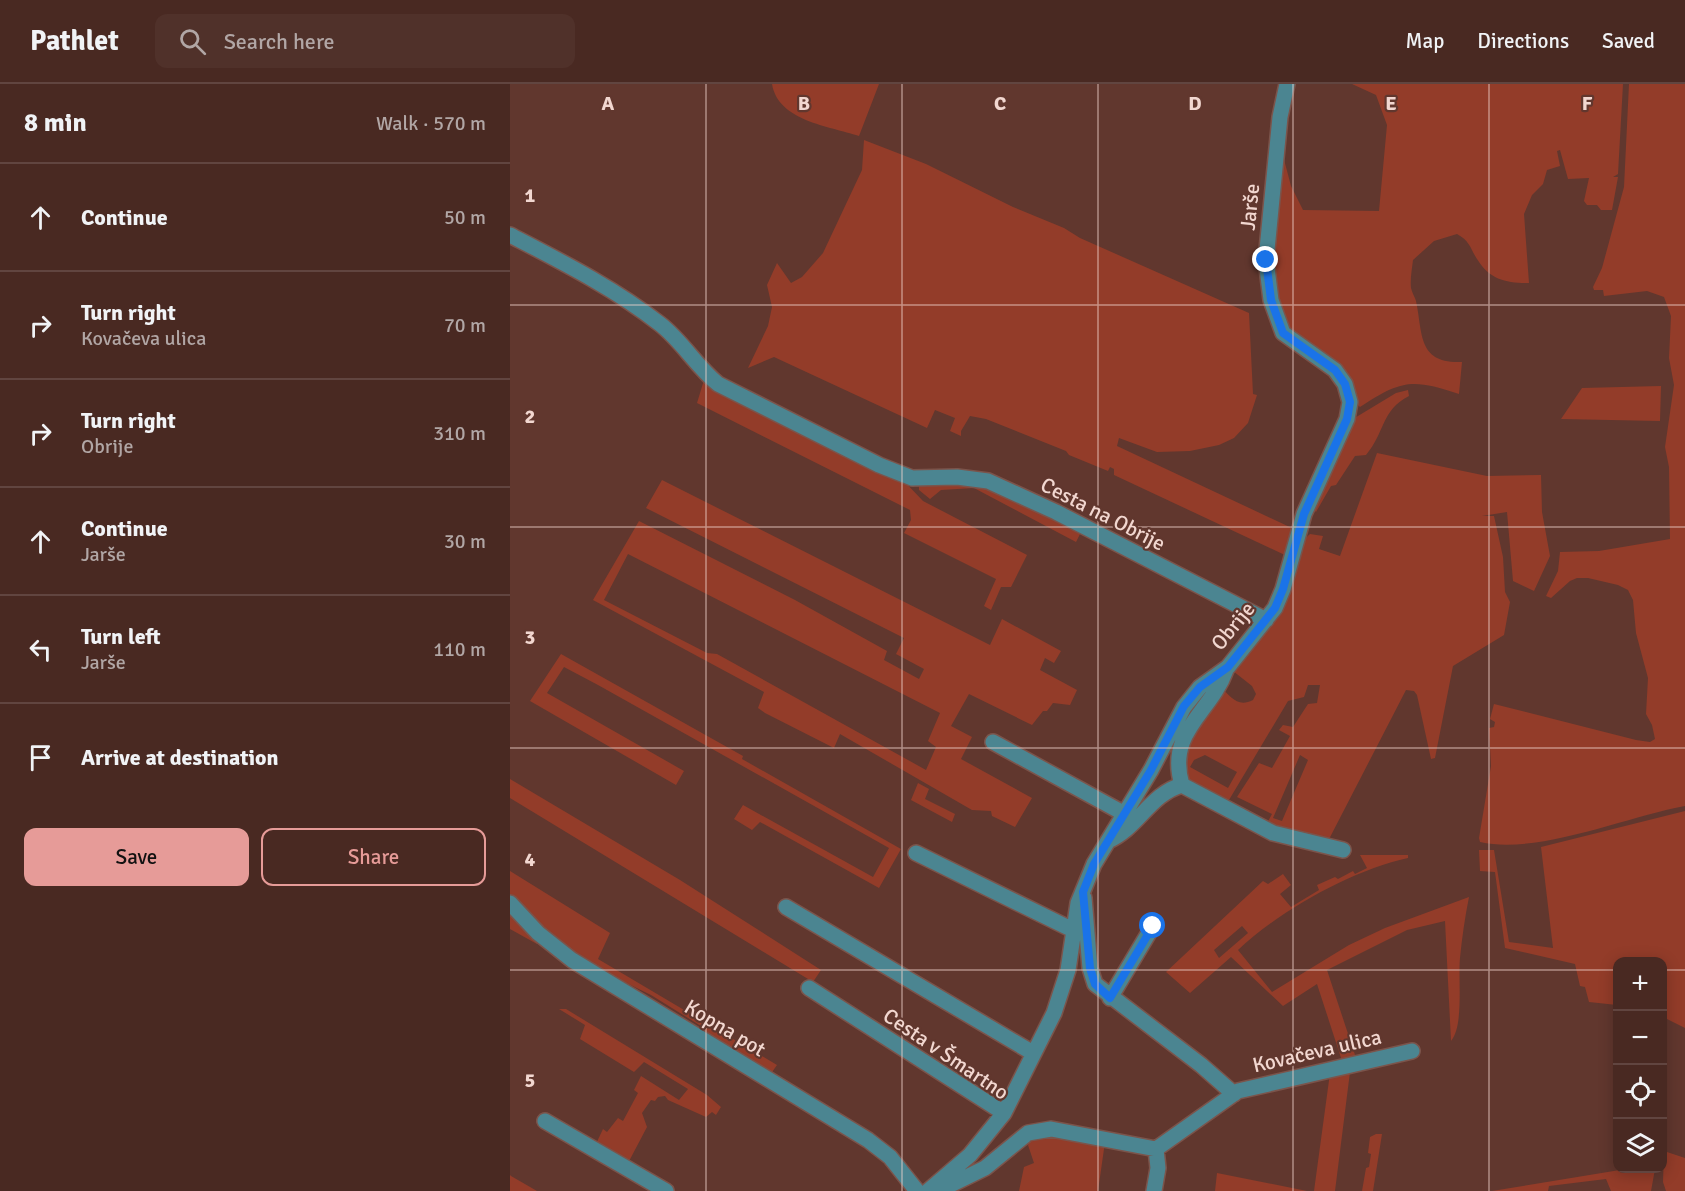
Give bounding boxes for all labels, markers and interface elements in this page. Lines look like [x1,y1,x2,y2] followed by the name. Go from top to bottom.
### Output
[155,14,575,68] search box
[30,24,119,58] text: Pathlet
[176,25,209,58] icon: search
[224,28,335,55] text: Search here
[1406,28,1444,54] text: Map
[1477,28,1569,54] text: Directions
[1602,28,1655,54] text: Saved
[602,91,615,116] text: A
[798,91,810,116] text: B
[994,91,1006,116] text: C
[1188,91,1202,116] text: D
[1385,91,1397,116] text: E
[1582,91,1593,116] text: F
[24,107,87,139] text: 8 min
[376,111,486,136] text: Walk · 570 m
[1235,182,1265,232] street label: Jarše
[525,183,536,208] text: 1
[24,201,57,234] icon: ahead
[81,204,168,231] text: Continue
[444,205,486,230] text: 50 m
[1252,246,1278,272] route end
[81,299,176,326] text: Turn right
[24,309,57,342] icon: right
[444,313,486,338] text: 70 m
[81,326,206,351] text: Kovačeva ulica
[525,404,535,429] text: 2
[81,407,176,434] text: Turn right
[24,417,57,450] icon: right
[433,421,486,446] text: 310 m
[81,434,133,459] text: Obrije
[1036,471,1170,557] street label: Cesta na Obrije
[81,515,168,542] text: Continue
[24,525,57,558] icon: ahead
[444,529,486,554] text: 30 m
[81,542,126,567] text: Jarše
[1206,596,1260,656] street label: Obrije
[81,623,161,650] text: Turn left
[525,625,535,650] text: 3
[24,633,57,666] icon: left
[433,637,486,662] text: 110 m
[81,650,126,675] text: Jarše
[24,741,57,774] icon: arrive
[81,744,278,771] text: Arrive at destination
[24,828,249,886] button: Save
[261,828,486,886] button: Share
[525,847,536,872] text: 4
[1139,912,1165,938] route start
[1613,957,1667,1173] map controls
[1613,957,1667,1011] button: +
[680,994,770,1062] street label: Kopna pot
[878,1002,1014,1106] street label: Cesta v Šmartno
[1613,1011,1667,1065] button: −
[1250,1024,1384,1078] street label: Kovačeva ulica
[1613,1065,1667,1119] button: locate
[525,1068,535,1093] text: 5
[1613,1119,1667,1173] button: layers

